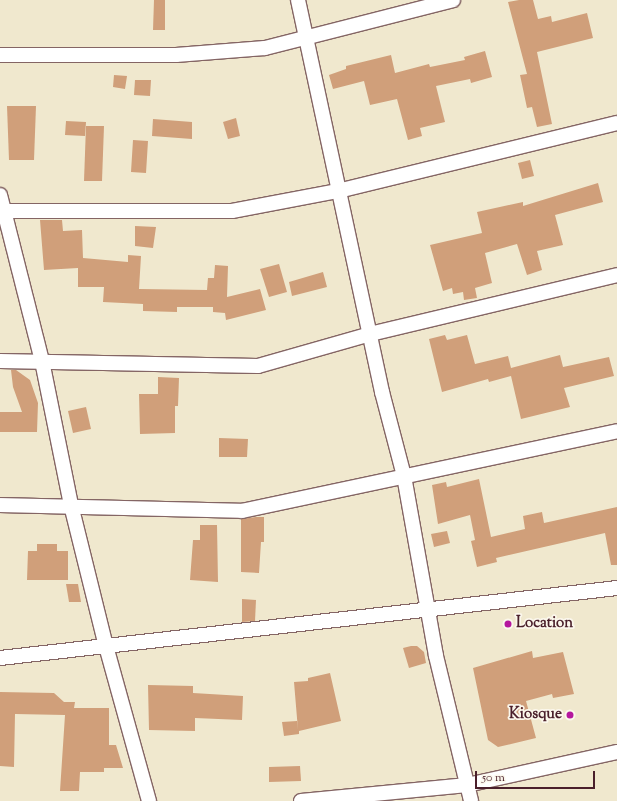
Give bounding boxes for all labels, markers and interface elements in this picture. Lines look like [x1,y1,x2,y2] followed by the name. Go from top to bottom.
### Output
[516,615,573,633] place label: Location
[503,619,513,629] marker: Location
[509,706,562,724] place label: Kiosque
[565,710,575,720] marker: Kiosque
[477,763,597,789] scale bar
[482,769,505,787] text: 50 m

